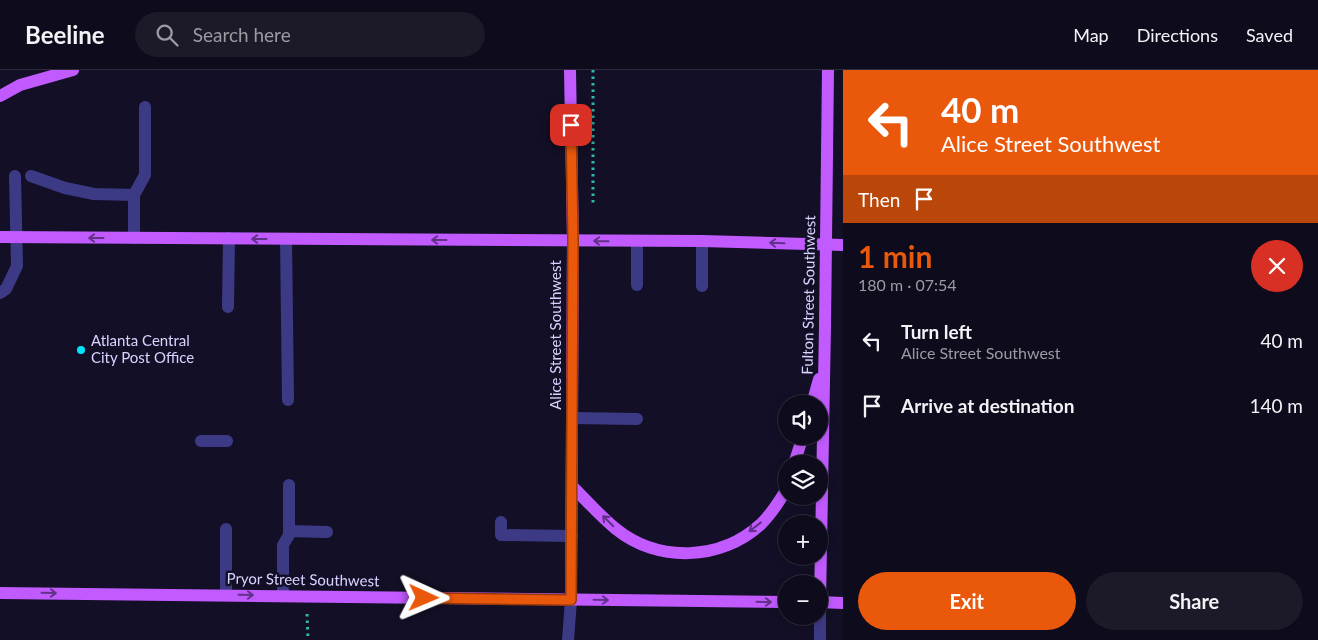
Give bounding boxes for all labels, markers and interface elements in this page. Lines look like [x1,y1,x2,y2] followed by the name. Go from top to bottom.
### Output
[135,12,485,57] search box
[25,20,105,49] text: Beeline
[153,21,181,49] icon: search
[193,23,291,46] text: Search here
[1073,24,1109,46] text: Map
[1137,24,1218,46] text: Directions
[1246,24,1293,46] text: Saved
[941,88,1019,130] text: 40 m
[858,90,923,155] icon: left
[550,104,592,146] pin
[557,111,585,139] icon: arrive
[941,130,1160,157] text: Alice Street Southwest
[910,185,938,213] icon: arrive
[858,188,900,211] text: Then
[798,215,818,375] street label: Fulton Street Southwest
[88,233,104,243] one-way arrow
[251,234,267,244] one-way arrow
[431,235,447,245] one-way arrow
[593,236,610,246] one-way arrow
[858,238,932,274] text: 1 min
[769,239,785,248] one-way arrow
[1251,240,1303,292] button: close
[546,260,564,410] street label: Alice Street Southwest
[858,275,957,294] text: 180 m · 07:54
[901,320,972,343] text: Turn left
[858,327,886,355] icon: left
[1260,329,1303,352] text: 40 m
[91,331,194,366] place label: Atlanta Central City Post Office
[901,343,1061,362] text: Alice Street Southwest
[75,344,87,356] marker: Atlanta Central City Post Office
[858,392,886,420] icon: arrive
[901,394,1074,417] text: Arrive at destination
[1249,394,1303,417] text: 140 m
[778,395,828,625] map controls
[778,395,828,445] button: sound
[778,455,828,505] button: layers
[602,515,614,528] one-way arrow
[778,515,828,565] button: +
[749,522,762,533] one-way arrow
[226,569,380,589] street label: Pryor Street Southwest
[397,571,449,623] position arrow
[858,572,1076,630] button: Exit
[1086,572,1303,630] button: Share
[778,575,828,625] button: −
[40,588,56,598] one-way arrow
[238,590,254,600] one-way arrow
[592,595,609,605] one-way arrow
[755,597,771,607] one-way arrow

